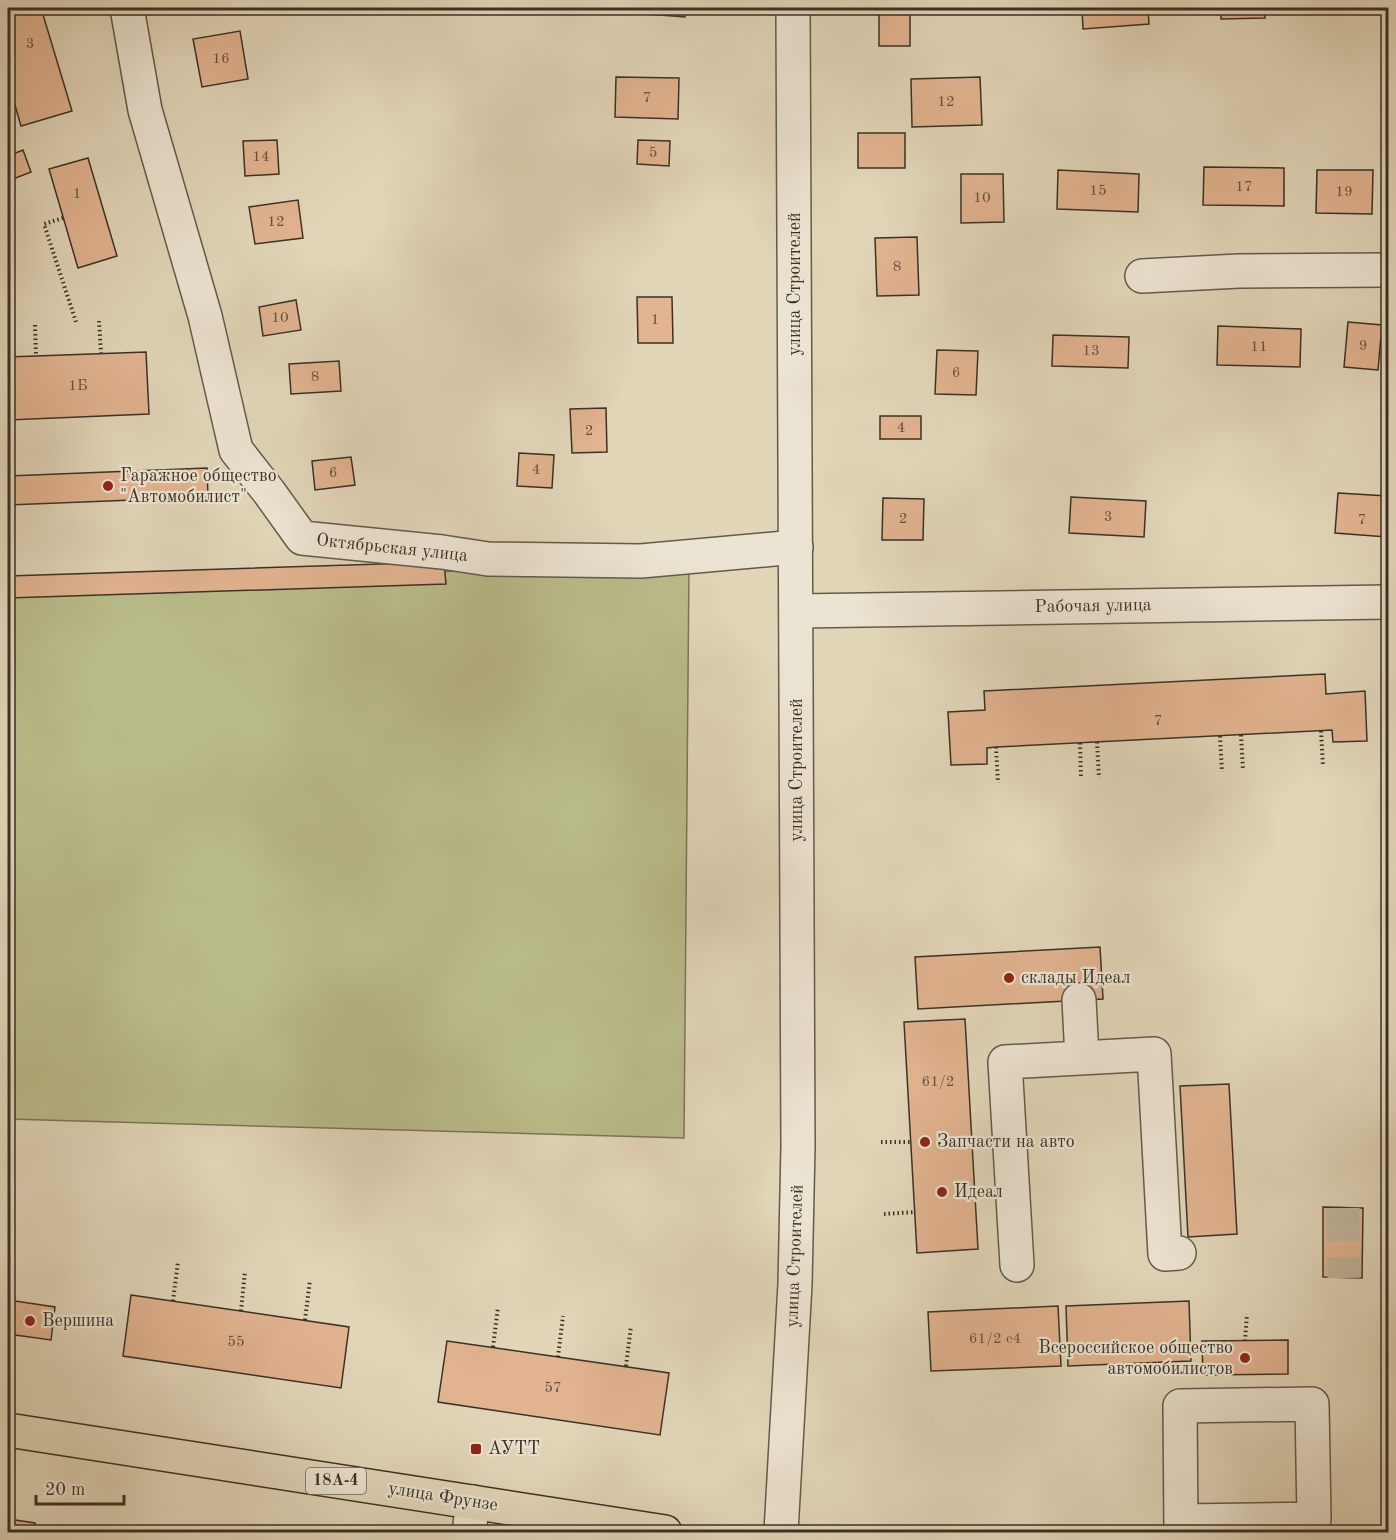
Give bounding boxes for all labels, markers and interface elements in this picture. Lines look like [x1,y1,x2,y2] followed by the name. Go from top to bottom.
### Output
[26,37,34,52] house number: 3
[212,52,230,67] house number: 16
[643,91,651,106] house number: 7
[937,95,955,110] house number: 12
[649,146,657,161] house number: 5
[252,150,270,165] house number: 14
[1235,180,1253,195] house number: 17
[1089,184,1107,199] house number: 15
[1335,185,1353,200] house number: 19
[73,187,81,202] house number: 1
[973,191,991,206] house number: 10
[786,212,804,356] street label: улица Строителей
[267,215,285,230] house number: 12
[893,260,901,275] house number: 8
[271,311,289,326] house number: 10
[651,313,659,328] house number: 1
[1359,339,1367,354] house number: 9
[1250,340,1268,355] house number: 11
[1082,344,1100,359] house number: 13
[952,366,960,381] house number: 6
[311,370,319,385] house number: 8
[68,379,88,394] house number: 1Б
[897,421,905,436] house number: 4
[585,424,593,439] house number: 2
[532,463,540,478] house number: 4
[329,466,337,481] house number: 6
[120,467,277,506] place label: Гаражное общество "Автомобилист"
[101,479,115,493] marker: Гаражное общество "Автомобилист"
[1104,510,1112,525] house number: 3
[899,512,907,527] house number: 2
[1358,513,1366,528] house number: 7
[315,531,469,565] street label: Октябрьская улица
[1034,596,1152,616] street label: Рабочая улица
[788,698,806,842] street label: улица Строителей
[1154,714,1162,729] house number: 7
[1021,969,1131,987] place label: склады Идеал
[1002,971,1016,985] marker: склады Идеал
[922,1075,954,1090] house number: 61/2
[937,1133,1075,1151] place label: Запчасти на авто
[918,1135,932,1149] marker: Запчасти на авто
[954,1183,1003,1201] place label: Идеал
[784,1184,806,1328] street label: улица Строителей
[935,1185,949,1199] marker: Идеал
[42,1312,114,1330] place label: Вершина
[23,1314,37,1328] marker: Вершина
[969,1332,1021,1347] house number: 61/2 с4
[227,1335,245,1350] house number: 55
[1038,1339,1233,1378] place label: Всероссийское общество автомобилистов
[1238,1351,1252,1365] marker: Всероссийское общество автомобилистов
[544,1381,562,1396] house number: 57
[488,1440,540,1458] place label: АУТТ
[469,1442,483,1456] marker: АУТТ
[36,1468,124,1506] scale bar
[306,1468,366,1494] road number: 18А-4
[387,1479,499,1515] street label: улица Фрунзе
[45,1481,85,1499] text: 20 m

